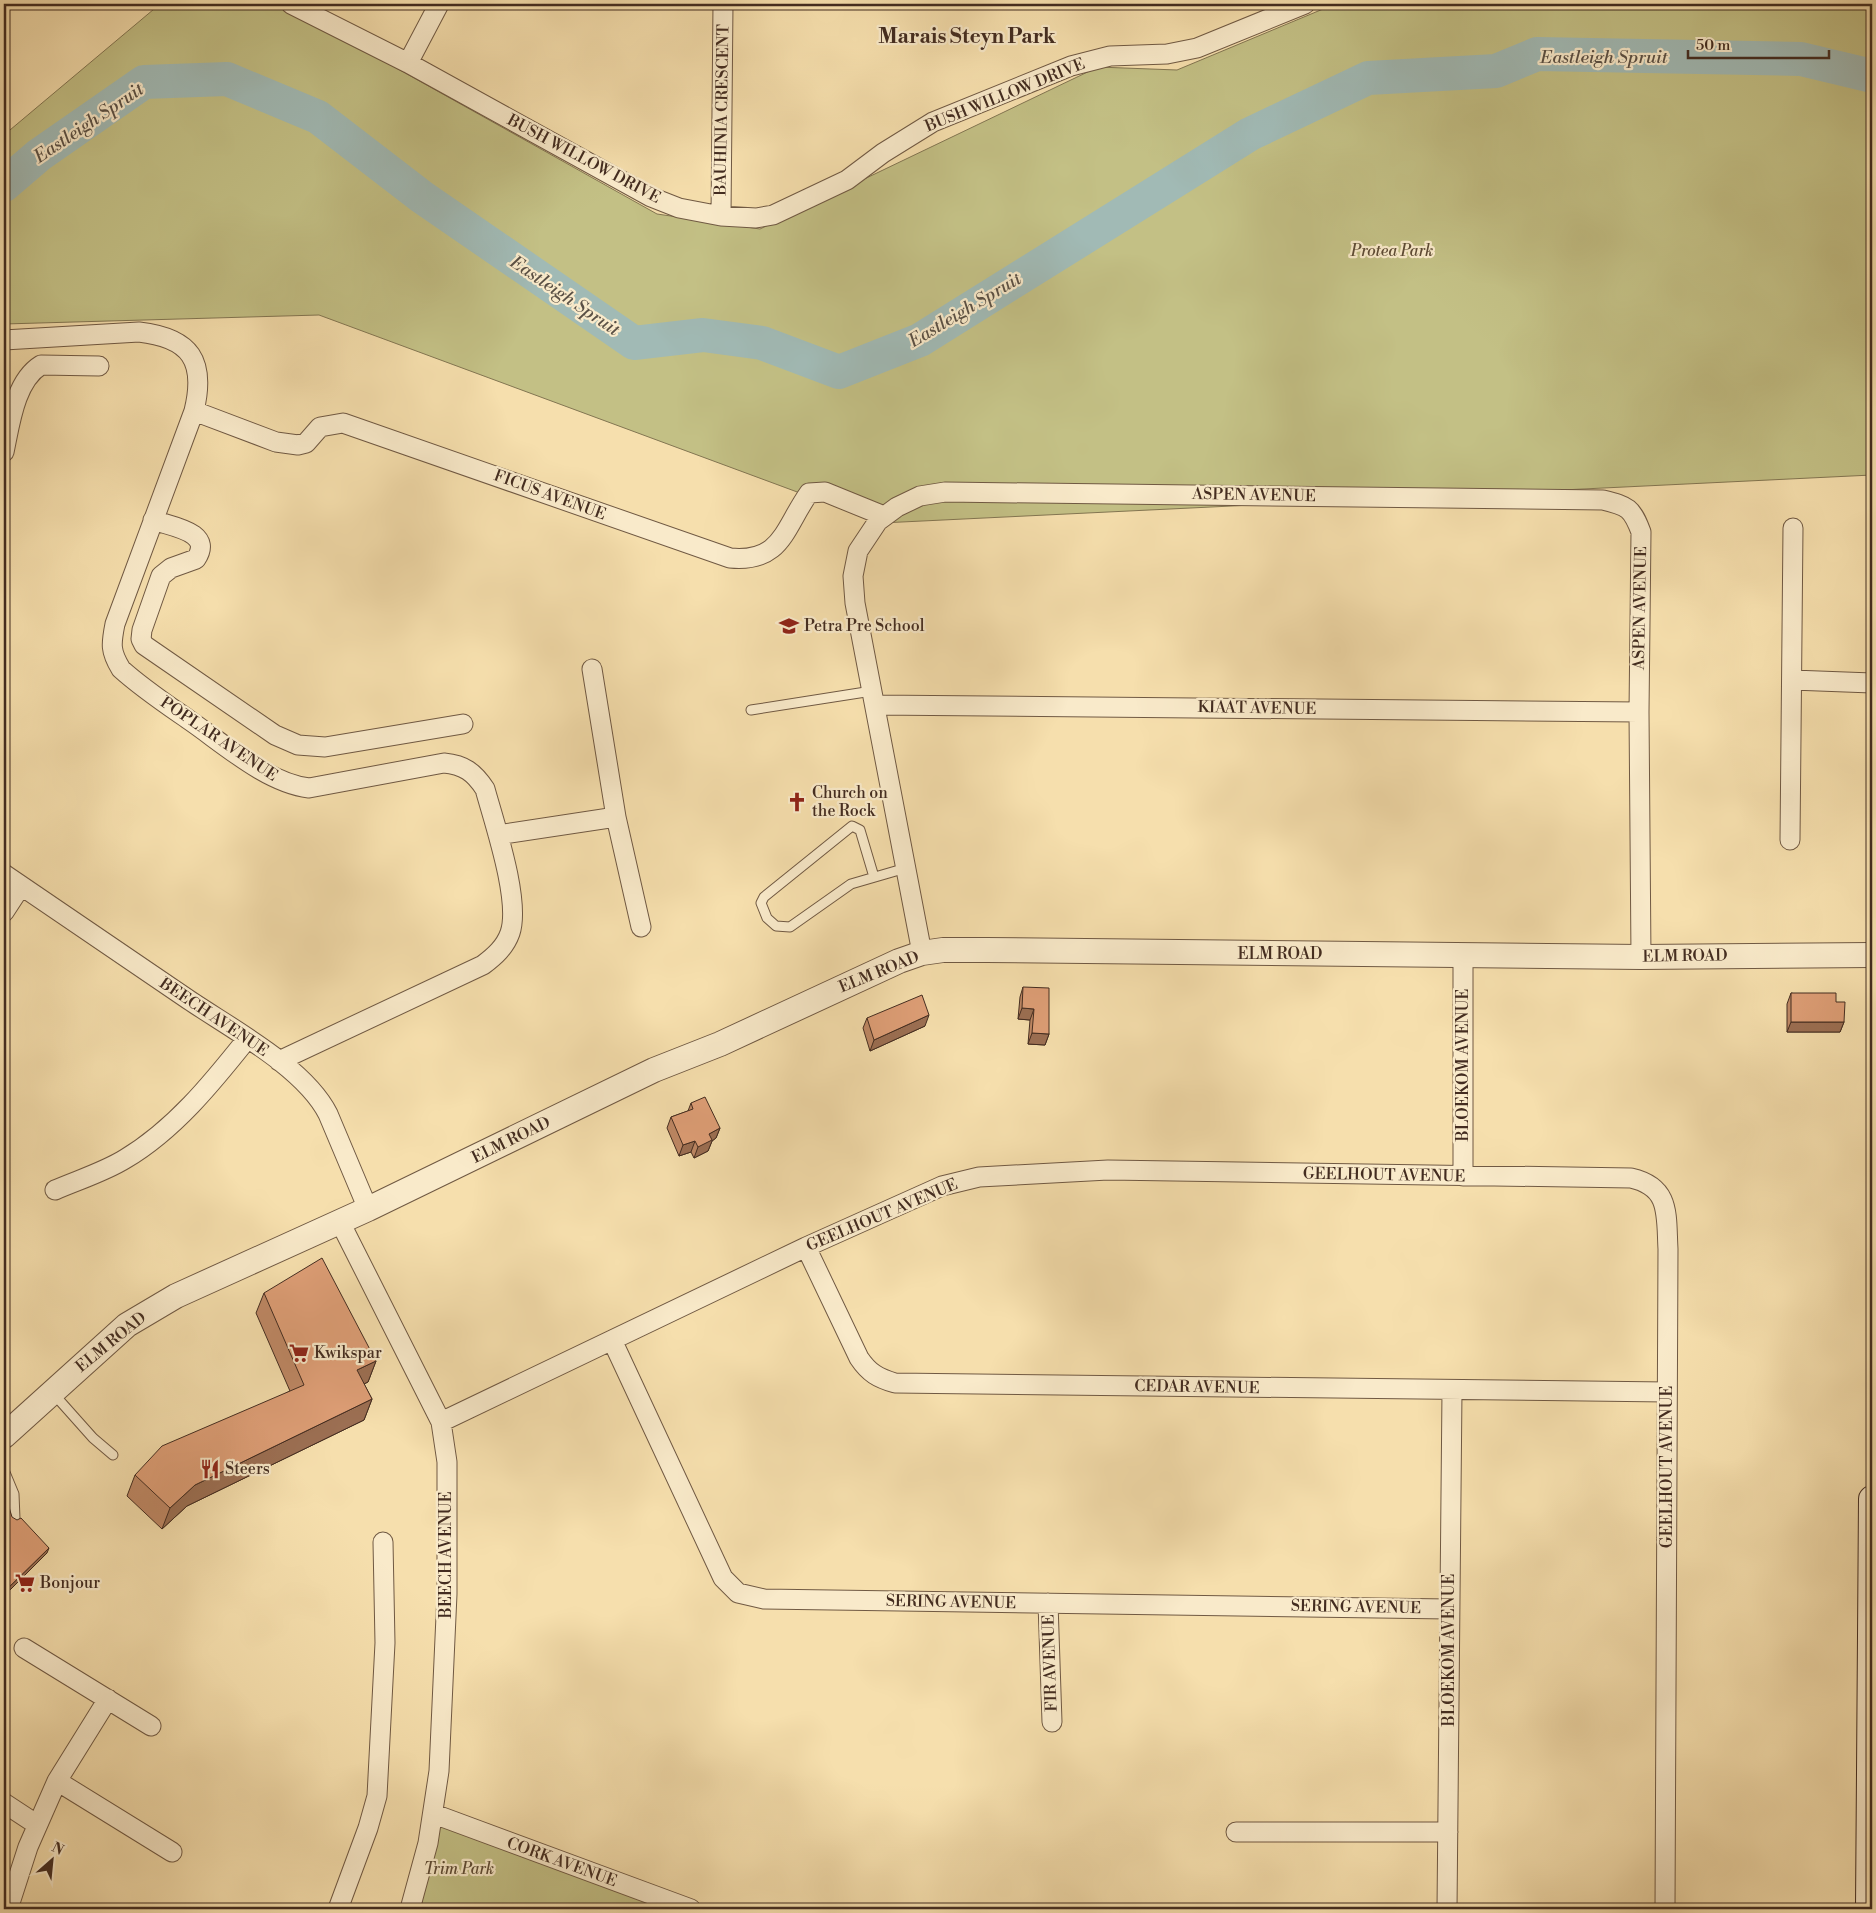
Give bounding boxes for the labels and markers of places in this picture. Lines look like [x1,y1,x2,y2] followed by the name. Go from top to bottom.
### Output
[778,615,800,637] school or university icon: Petra Pre School
[804,616,925,636] place label: Petra Pre School
[812,783,888,821] place label: Church on the Rock
[786,791,808,813] church icon: Church on the Rock
[288,1342,310,1364] supermarket icon: Kwikspar
[314,1343,382,1363] place label: Kwikspar
[199,1458,221,1480] restaurant icon: Steers
[225,1459,270,1479] place label: Steers
[14,1572,36,1594] supermarket icon: Bonjour
[39,1573,100,1593] place label: Bonjour

